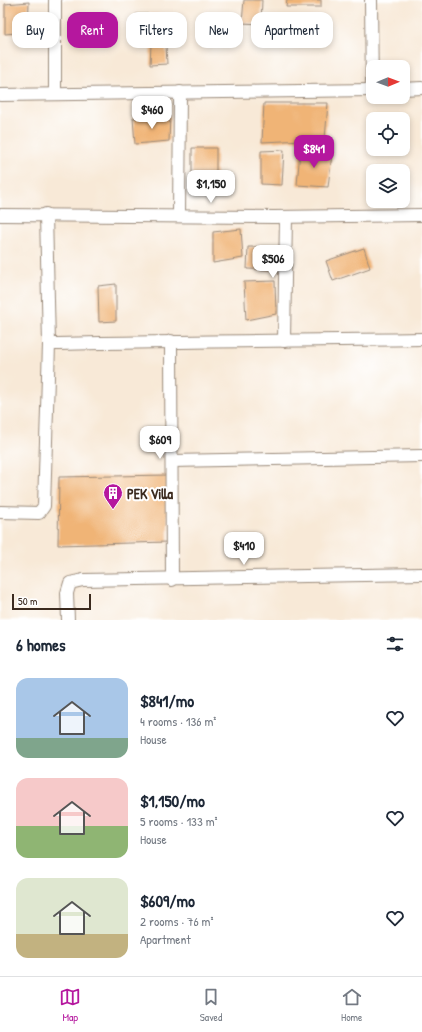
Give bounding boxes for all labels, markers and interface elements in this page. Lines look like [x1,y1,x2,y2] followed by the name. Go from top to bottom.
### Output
[12,12,59,48] chip: Buy
[67,12,118,48] chip: Rent
[126,12,187,48] chip: Filters
[195,12,243,48] chip: New
[251,12,333,48] chip: Apartment
[366,60,410,104] north arrow
[366,60,410,208] map controls
[128,96,176,130] pin: $460
[141,100,163,118] text: $460
[366,112,410,156] button: locate
[290,135,338,169] pin: $841
[303,139,325,157] text: $841
[366,164,410,208] button: layers
[178,170,244,204] pin: $1,150
[196,174,226,192] text: $1,150
[249,245,297,279] pin: $506
[261,249,285,267] text: $506
[136,426,184,460] pin: $609
[149,430,171,448] text: $609
[102,482,124,510] building icon: PEK Villa
[127,484,174,503] place label: PEK Villa
[220,532,268,566] pin: $410
[233,536,255,554] text: $410
[12,592,91,611] scale bar
[18,594,38,608] text: 50 m
[16,633,66,656] text: 6 homes
[384,633,406,655] icon: filters
[140,689,194,712] text: $841/mo
[48,694,96,742] icon: home
[384,707,406,729] icon: heart
[140,712,216,730] text: 4 rooms · 136 m²
[140,730,167,748] text: House
[140,789,205,812] text: $1,150/mo
[48,794,96,842] icon: home
[384,807,406,829] icon: heart
[140,812,218,830] text: 5 rooms · 133 m²
[140,830,167,848] text: House
[140,889,195,912] text: $609/mo
[48,894,96,942] icon: home
[384,907,406,929] icon: heart
[140,912,213,930] text: 2 rooms · 76 m²
[140,930,191,948] text: Apartment
[59,986,81,1024] tab: Map
[200,986,222,1024] tab: Saved
[341,986,363,1024] tab: Home

